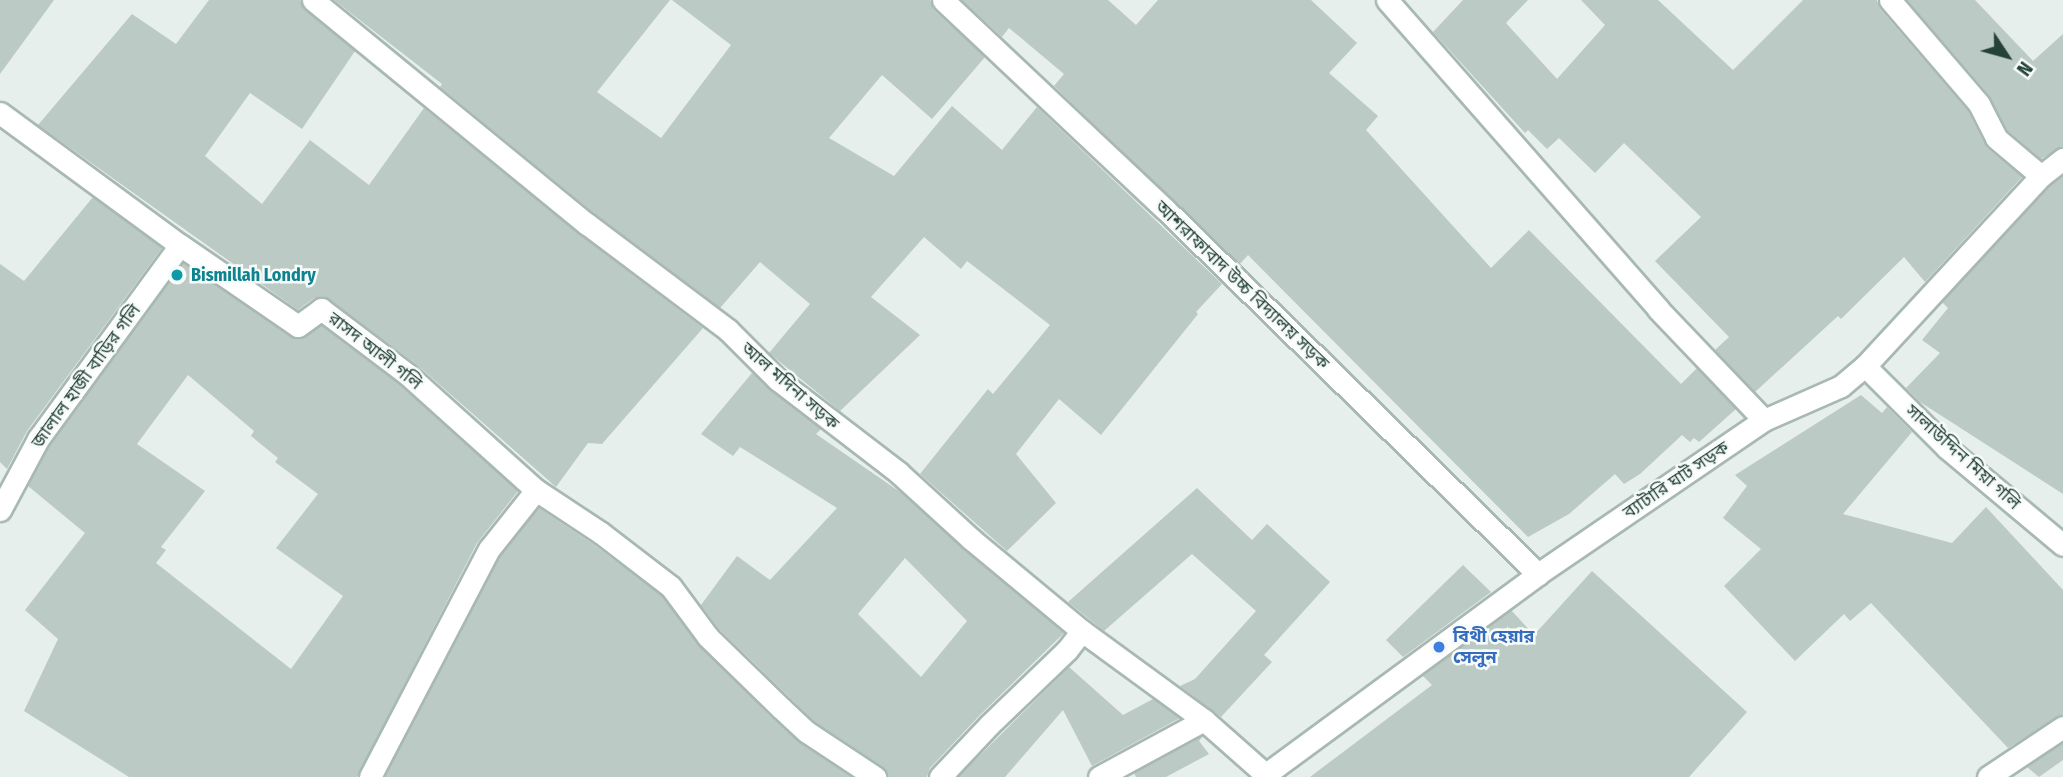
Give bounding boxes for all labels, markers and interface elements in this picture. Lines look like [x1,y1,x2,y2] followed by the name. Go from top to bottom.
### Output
[1972,21,2042,91] north arrow
[2012,57,2037,80] text: N
[1150,196,1334,374] street label: আশরাফাবাদ উচ্চ বিদ্যালয় সড়ক
[191,264,316,286] place label: Bismillah Londry
[169,267,185,283] marker: Bismillah Londry
[27,300,145,452] street label: জালাল হাজী বাড়ির গলি
[324,308,426,394] street label: রাসদ আলী গলি
[737,338,843,434] street label: আল মদিনা সড়ক
[1901,400,2025,514] street label: সালাউদ্দিন মিয়া গলি
[1619,437,1733,523] street label: ব্যাটারি ঘাট সড়ক
[1453,626,1534,668] place label: বিথী হেয়ার সেলুন
[1431,639,1447,655] marker: বিথী হেয়ার সেলুন

